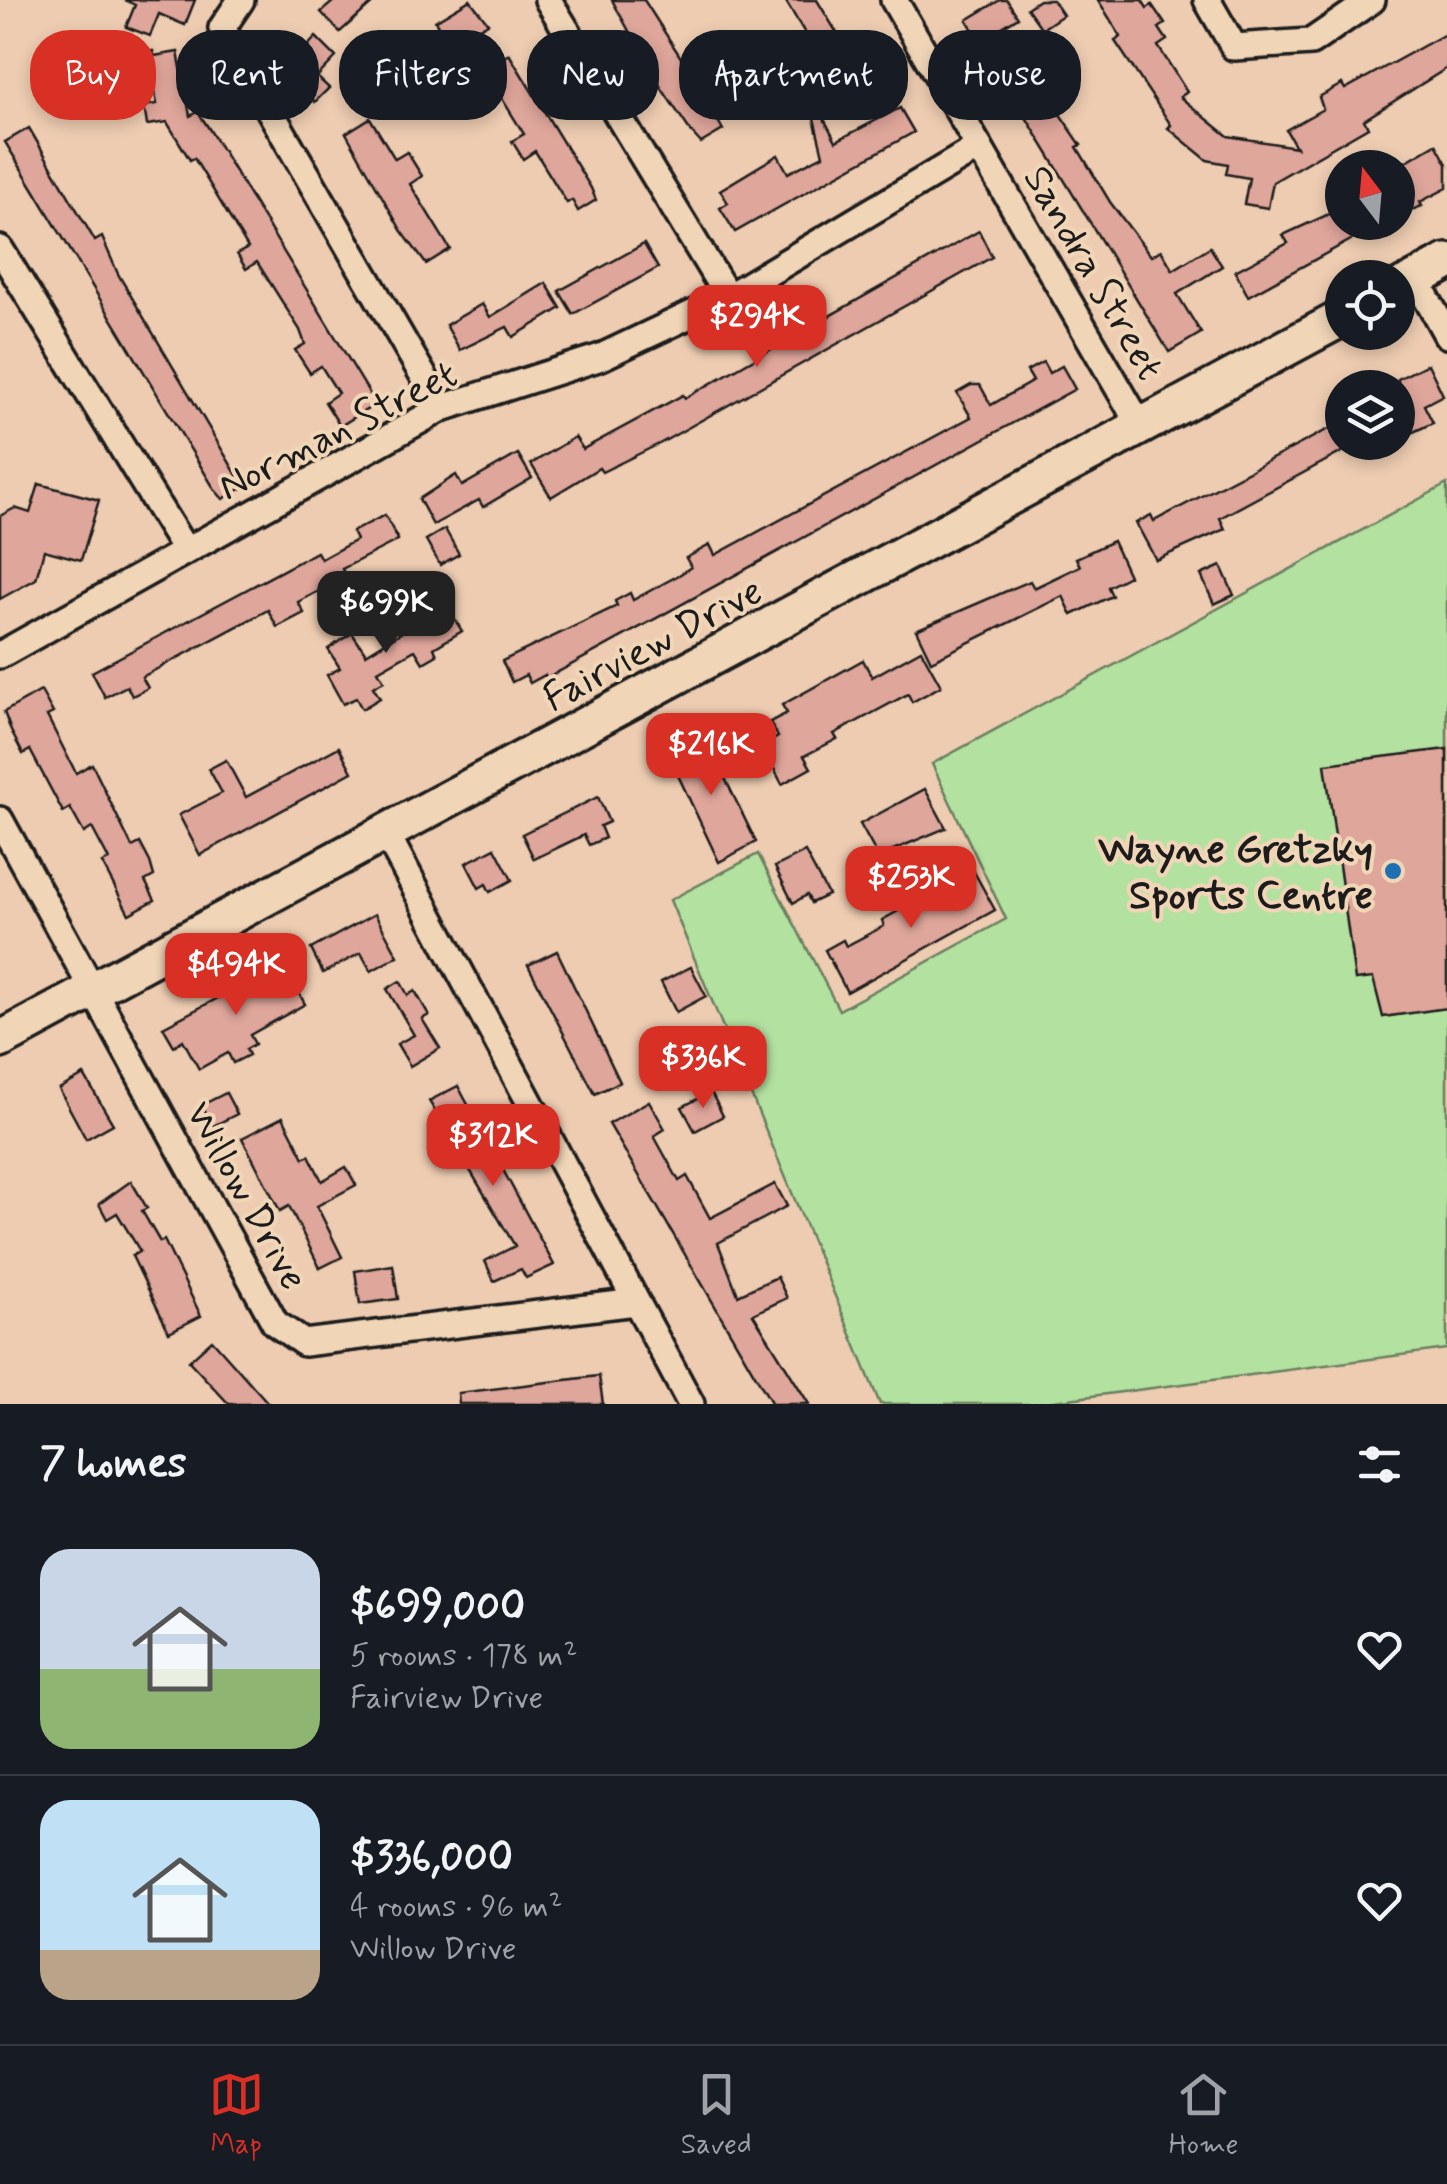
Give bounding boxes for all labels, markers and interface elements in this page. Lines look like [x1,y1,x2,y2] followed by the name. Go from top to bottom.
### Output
[30,30,156,120] chip: Buy
[176,30,319,120] chip: Rent
[339,30,507,120] chip: Filters
[527,30,659,120] chip: New
[679,30,908,120] chip: Apartment
[928,30,1081,120] chip: House
[1325,150,1415,240] north arrow
[1325,150,1415,460] map controls
[1010,157,1175,390] street label: Sandra Street
[1325,260,1415,350] button: locate
[687,285,827,370] pin: $294K
[709,296,805,338] text: $294K
[210,349,467,514] street label: Norman Street
[1325,370,1415,460] button: layers
[535,566,772,725] street label: Fairview Drive
[316,571,456,656] pin: $699K
[339,582,433,624] text: $699K
[641,713,781,798] pin: $216K
[668,724,754,766] text: $216K
[1098,825,1373,923] place label: Wayne Gretzky Sports Centre
[841,846,981,931] pin: $253K
[867,857,955,899] text: $253K
[1382,860,1404,882] marker: Wayne Gretzky Sports Centre
[166,933,306,1018] pin: $494K
[187,944,285,986] text: $494K
[633,1026,773,1111] pin: $336K
[661,1037,745,1079] text: $336K
[172,1093,319,1300] street label: Willow Drive
[423,1104,563,1189] pin: $312K
[449,1115,537,1157] text: $312K
[40,1437,187,1492] text: 7 homes
[1352,1437,1407,1492] icon: filters
[350,1580,525,1635] text: $699,000
[120,1589,240,1709] icon: home
[1352,1622,1407,1677] icon: heart
[350,1635,577,1677] text: 5 rooms · 178 m²
[350,1677,543,1719] text: Fairview Drive
[350,1831,513,1886] text: $336,000
[120,1840,240,1960] icon: home
[1352,1873,1407,1928] icon: heart
[350,1886,563,1928] text: 4 rooms · 96 m²
[350,1928,517,1970] text: Willow Drive
[209,2067,264,2164] tab: Map
[681,2067,752,2164] tab: Saved
[1169,2067,1238,2164] tab: Home

